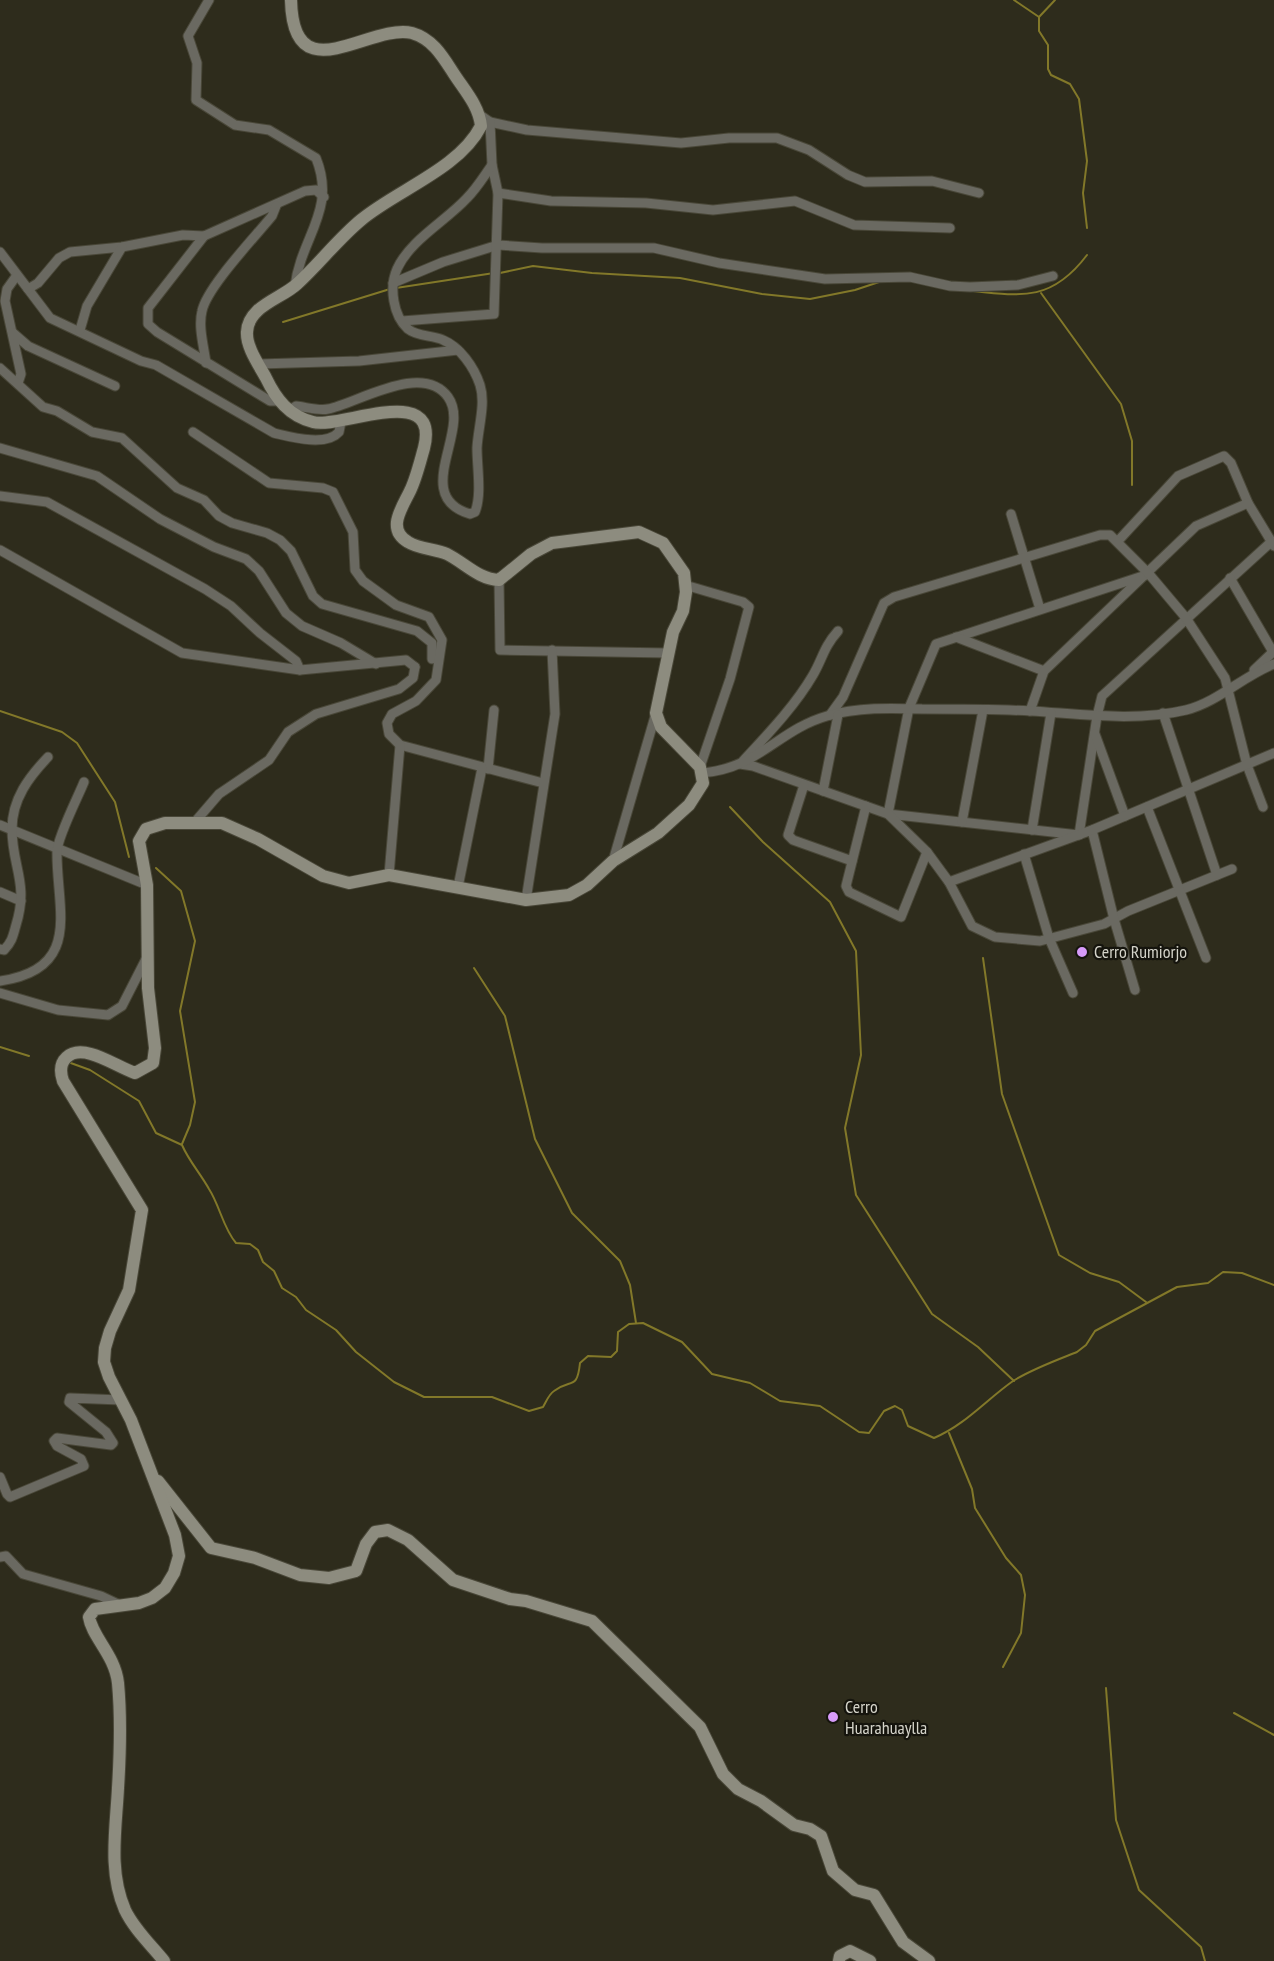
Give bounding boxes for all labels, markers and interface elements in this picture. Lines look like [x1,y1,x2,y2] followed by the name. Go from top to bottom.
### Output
[1094,940,1187,963] place label: Cerro Rumiorjo
[1075,945,1089,959] marker: Cerro Rumiorjo
[845,1695,927,1739] place label: Cerro Huarahuaylla
[826,1710,840,1724] marker: Cerro Huarahuaylla

